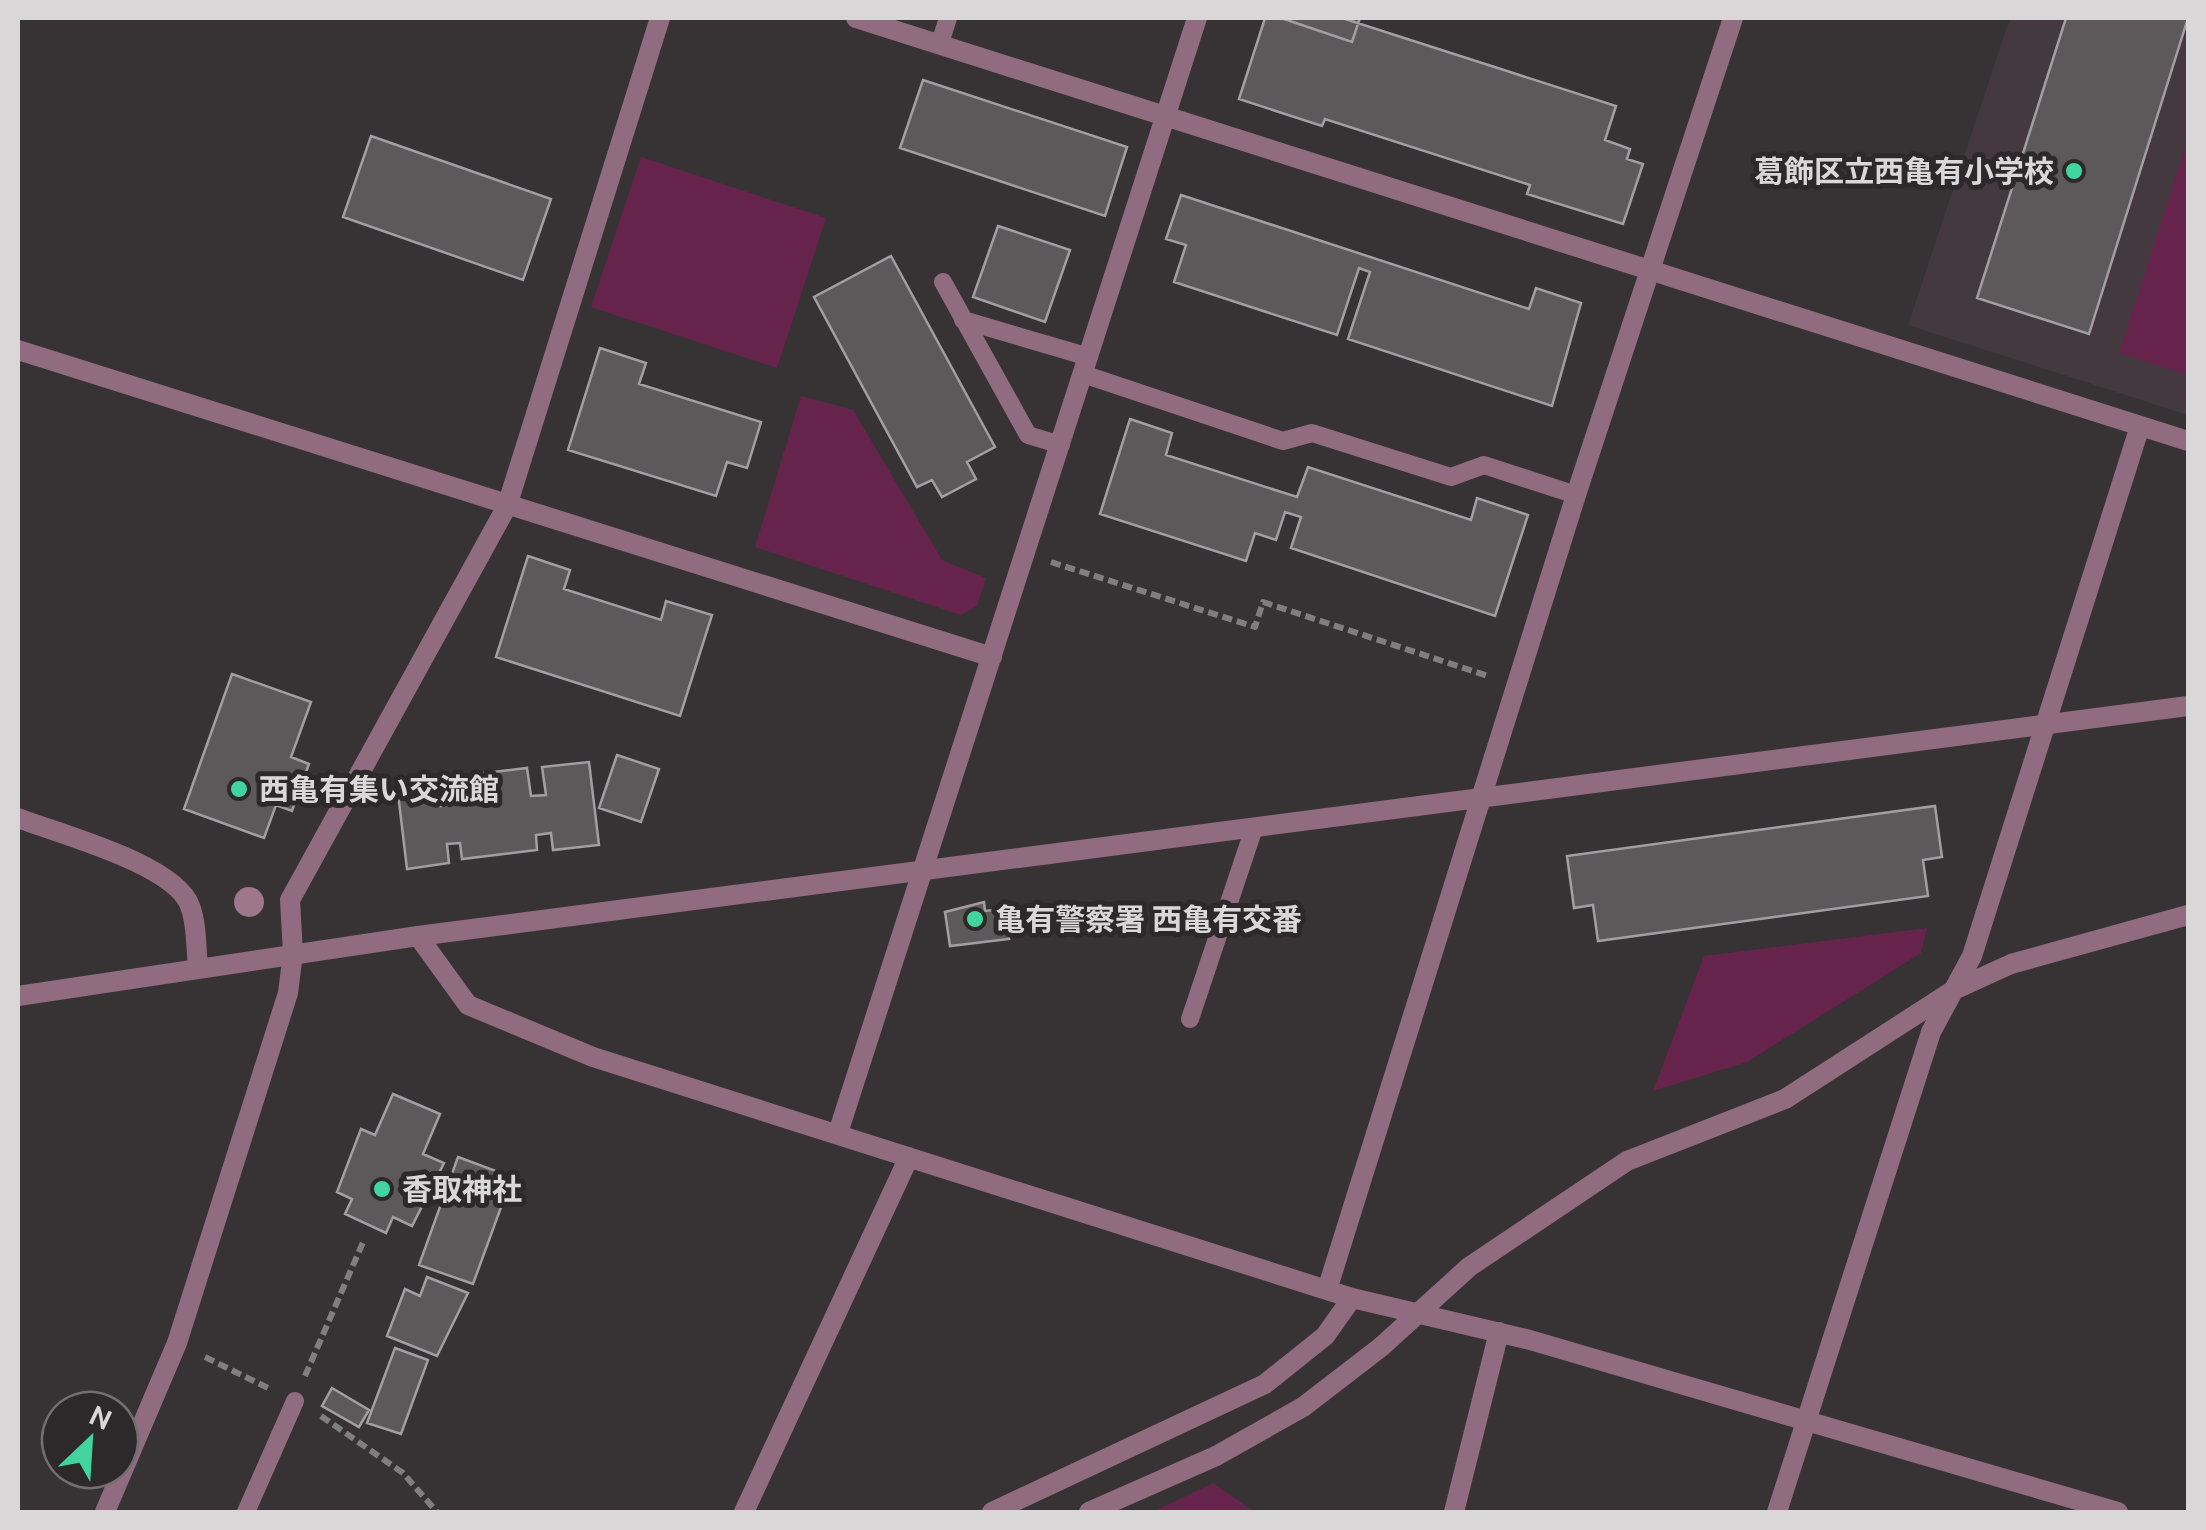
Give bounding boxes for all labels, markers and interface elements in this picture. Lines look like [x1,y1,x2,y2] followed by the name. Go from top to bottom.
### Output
[1754,154,2054,188] place label: 葛飾区立西亀有小学校
[2063,160,2085,182] marker: 葛飾区立西亀有小学校
[259,772,499,806] place label: 西亀有集い交流館
[228,778,250,800] marker: 西亀有集い交流館
[995,902,1302,936] place label: 亀有警察署 西亀有交番
[964,908,986,930] marker: 亀有警察署 西亀有交番
[402,1172,522,1206] place label: 香取神社
[371,1178,393,1200] marker: 香取神社
[40,1390,140,1490] north arrow
[85,1398,117,1435] text: N

